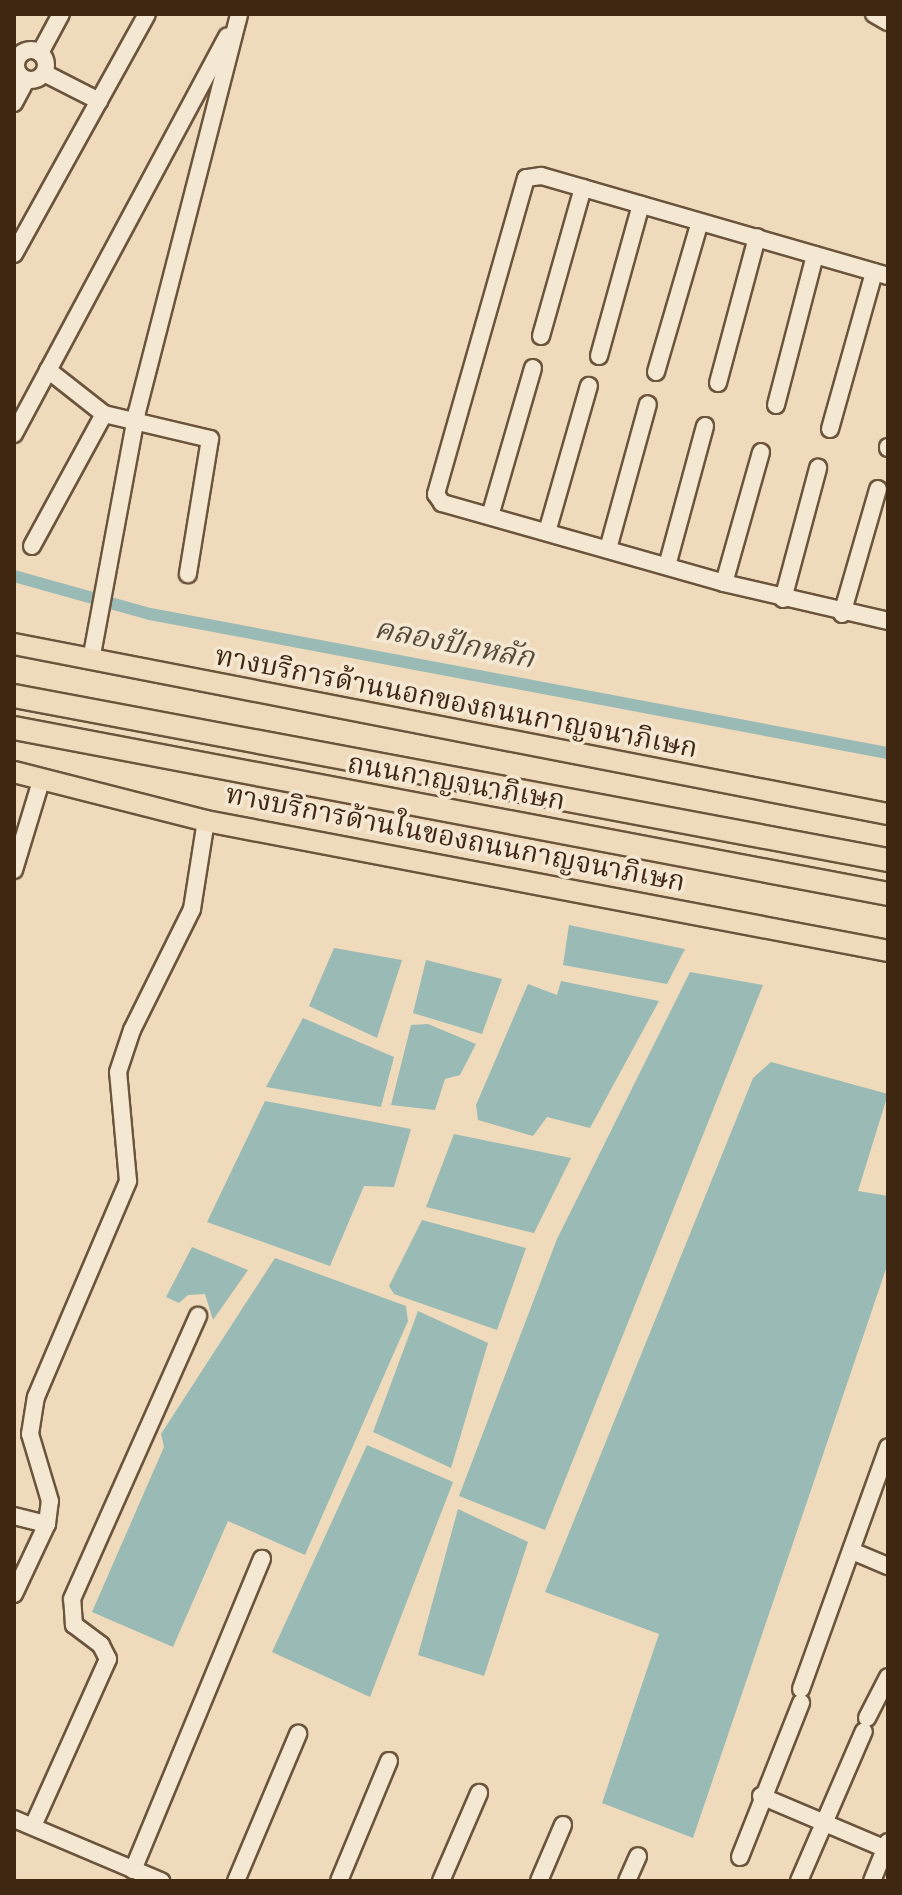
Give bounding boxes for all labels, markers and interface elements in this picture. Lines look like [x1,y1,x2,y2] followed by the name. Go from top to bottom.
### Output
[371,612,537,678] water label: คลองปักหลัก
[212,641,700,767] street label: ทางบริการด้านนอกของถนนกาญจนาภิเษก
[344,748,568,820] street label: ถนนกาญจนาภิเษก
[222,779,688,901] street label: ทางบริการด้านในของถนนกาญจนาภิเษก

